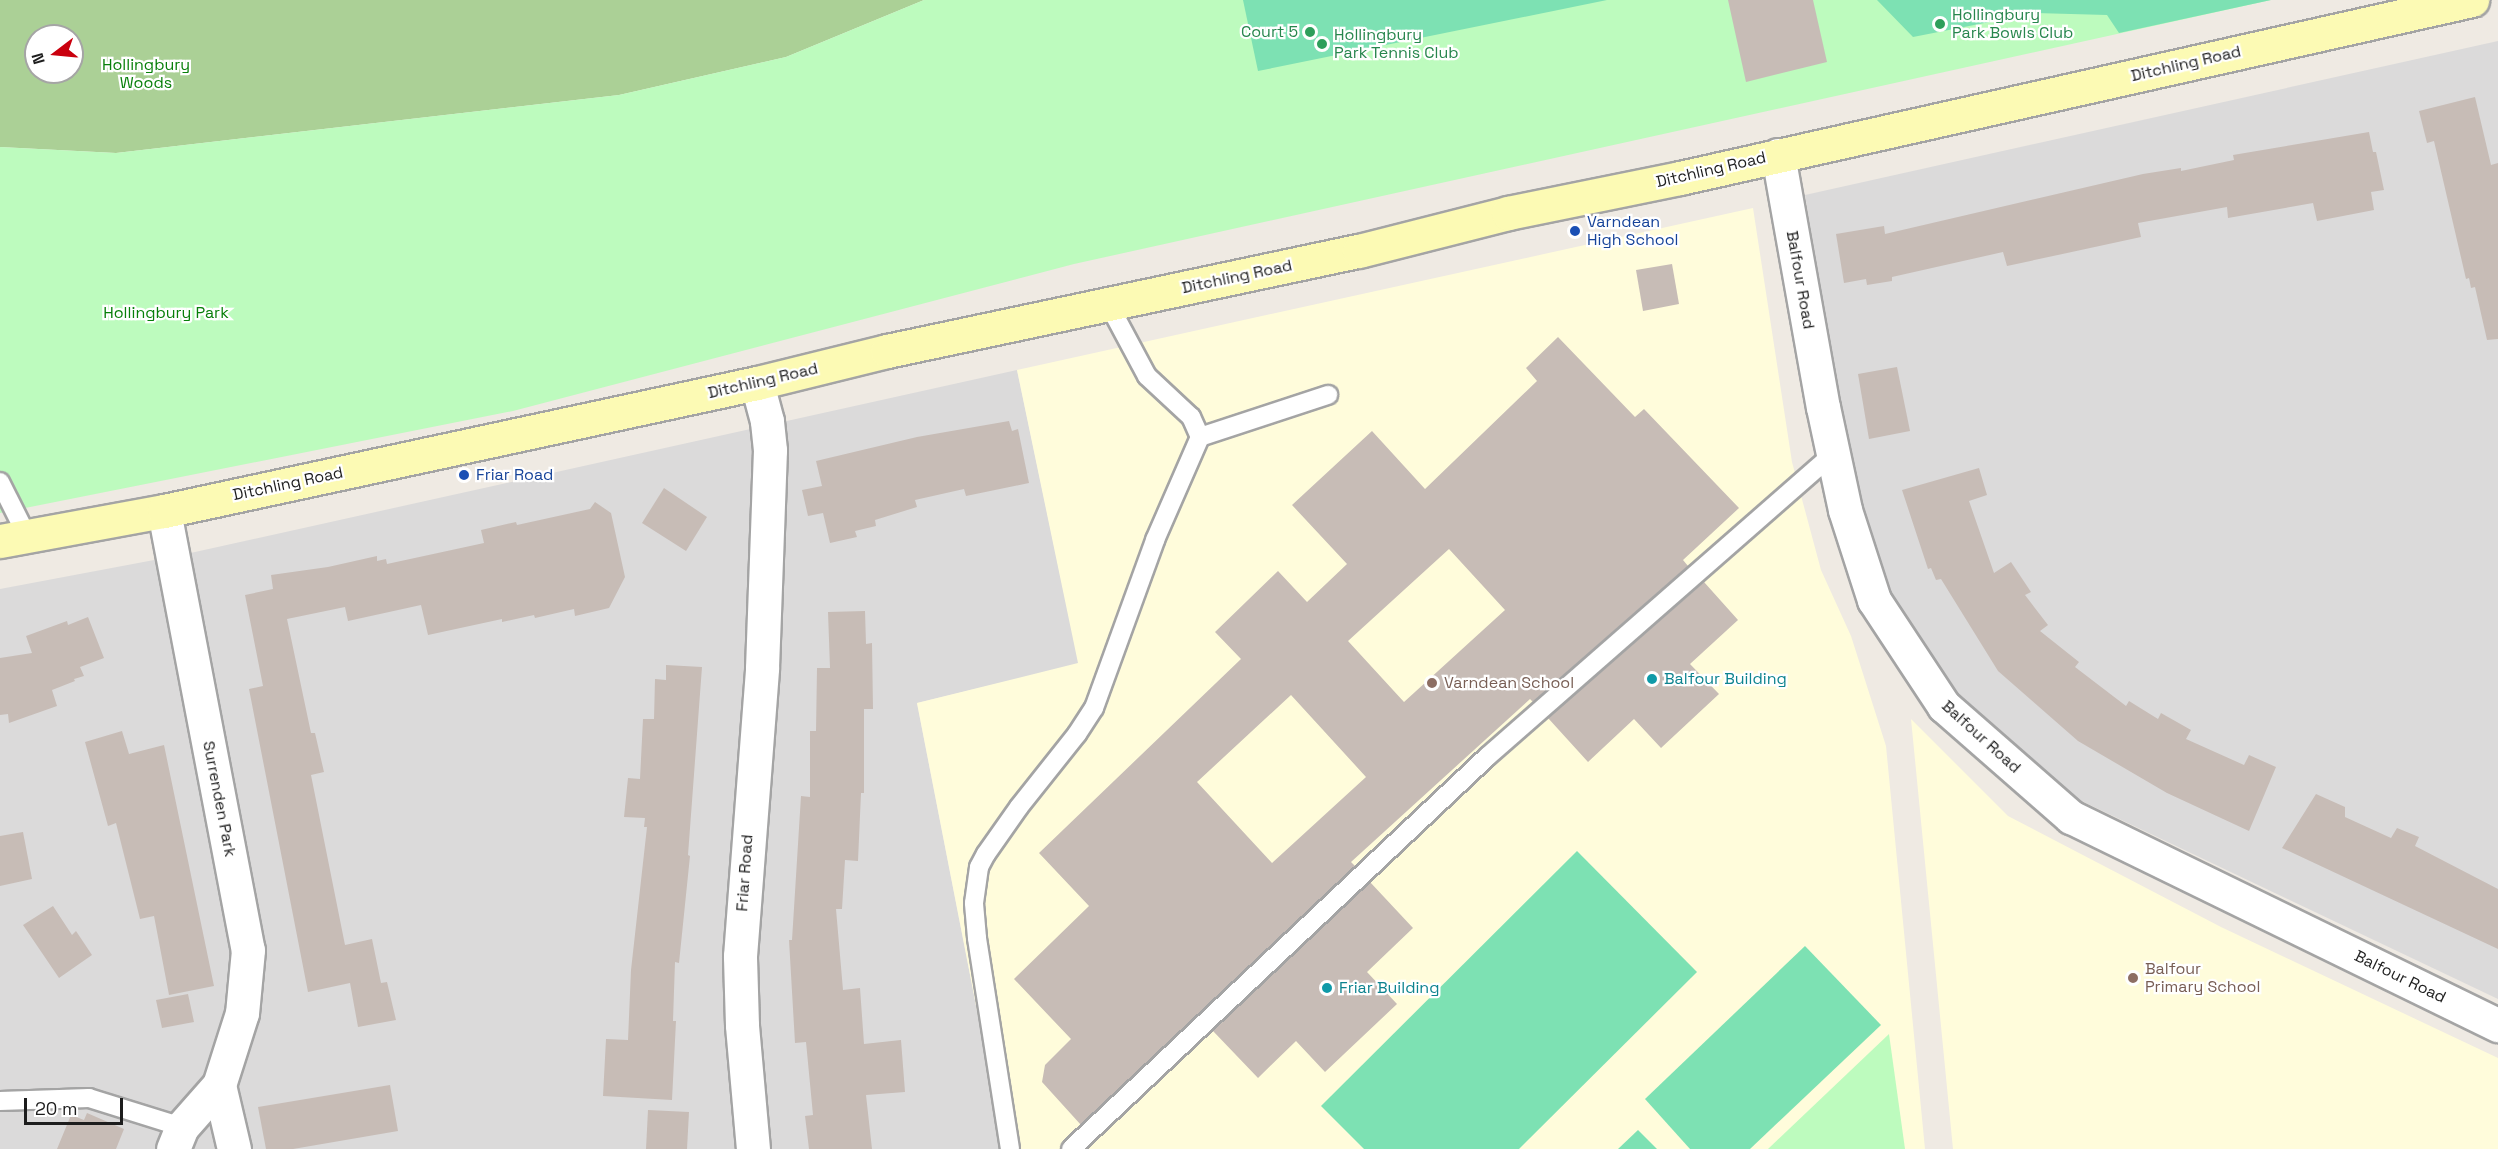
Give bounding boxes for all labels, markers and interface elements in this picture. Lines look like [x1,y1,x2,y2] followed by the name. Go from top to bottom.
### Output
[1952,5,2073,43] place label: Hollingbury Park Bowls Club
[1933,17,1947,31] marker: Hollingbury Park Bowls Club
[1241,22,1298,42] place label: Court 5
[24,24,84,84] north arrow
[1303,25,1317,39] marker: Court 5
[1334,25,1459,63] place label: Hollingbury Park Tennis Club
[1315,37,1329,51] marker: Hollingbury Park Tennis Club
[2129,42,2243,86] street label: Ditchling Road
[27,51,50,67] text: N
[102,55,190,93] park label: Hollingbury Woods
[1654,148,1768,192] street label: Ditchling Road
[1587,212,1678,250] place label: Varndean High School
[1568,224,1582,238] marker: Varndean High School
[1782,229,1818,331] street label: Balfour Road
[1180,256,1294,298] street label: Ditchling Road
[103,303,229,323] park label: Hollingbury Park
[706,359,820,403] street label: Ditchling Road
[231,463,345,505] street label: Ditchling Road
[476,465,553,485] place label: Friar Road
[457,468,471,482] marker: Friar Road
[1664,669,1787,689] place label: Balfour Building
[1645,672,1659,686] marker: Balfour Building
[1444,673,1574,693] place label: Varndean School
[1425,676,1439,690] marker: Varndean School
[1938,697,2024,777] street label: Balfour Road
[198,739,240,859] street label: Surrenden Park
[733,834,757,912] street label: Friar Road
[2351,947,2449,1007] street label: Balfour Road
[2145,959,2260,997] place label: Balfour Primary School
[2126,971,2140,985] marker: Balfour Primary School
[1339,978,1439,998] place label: Friar Building
[1320,981,1334,995] marker: Friar Building
[27,1086,126,1124] scale bar
[35,1097,78,1120] text: 20 m

